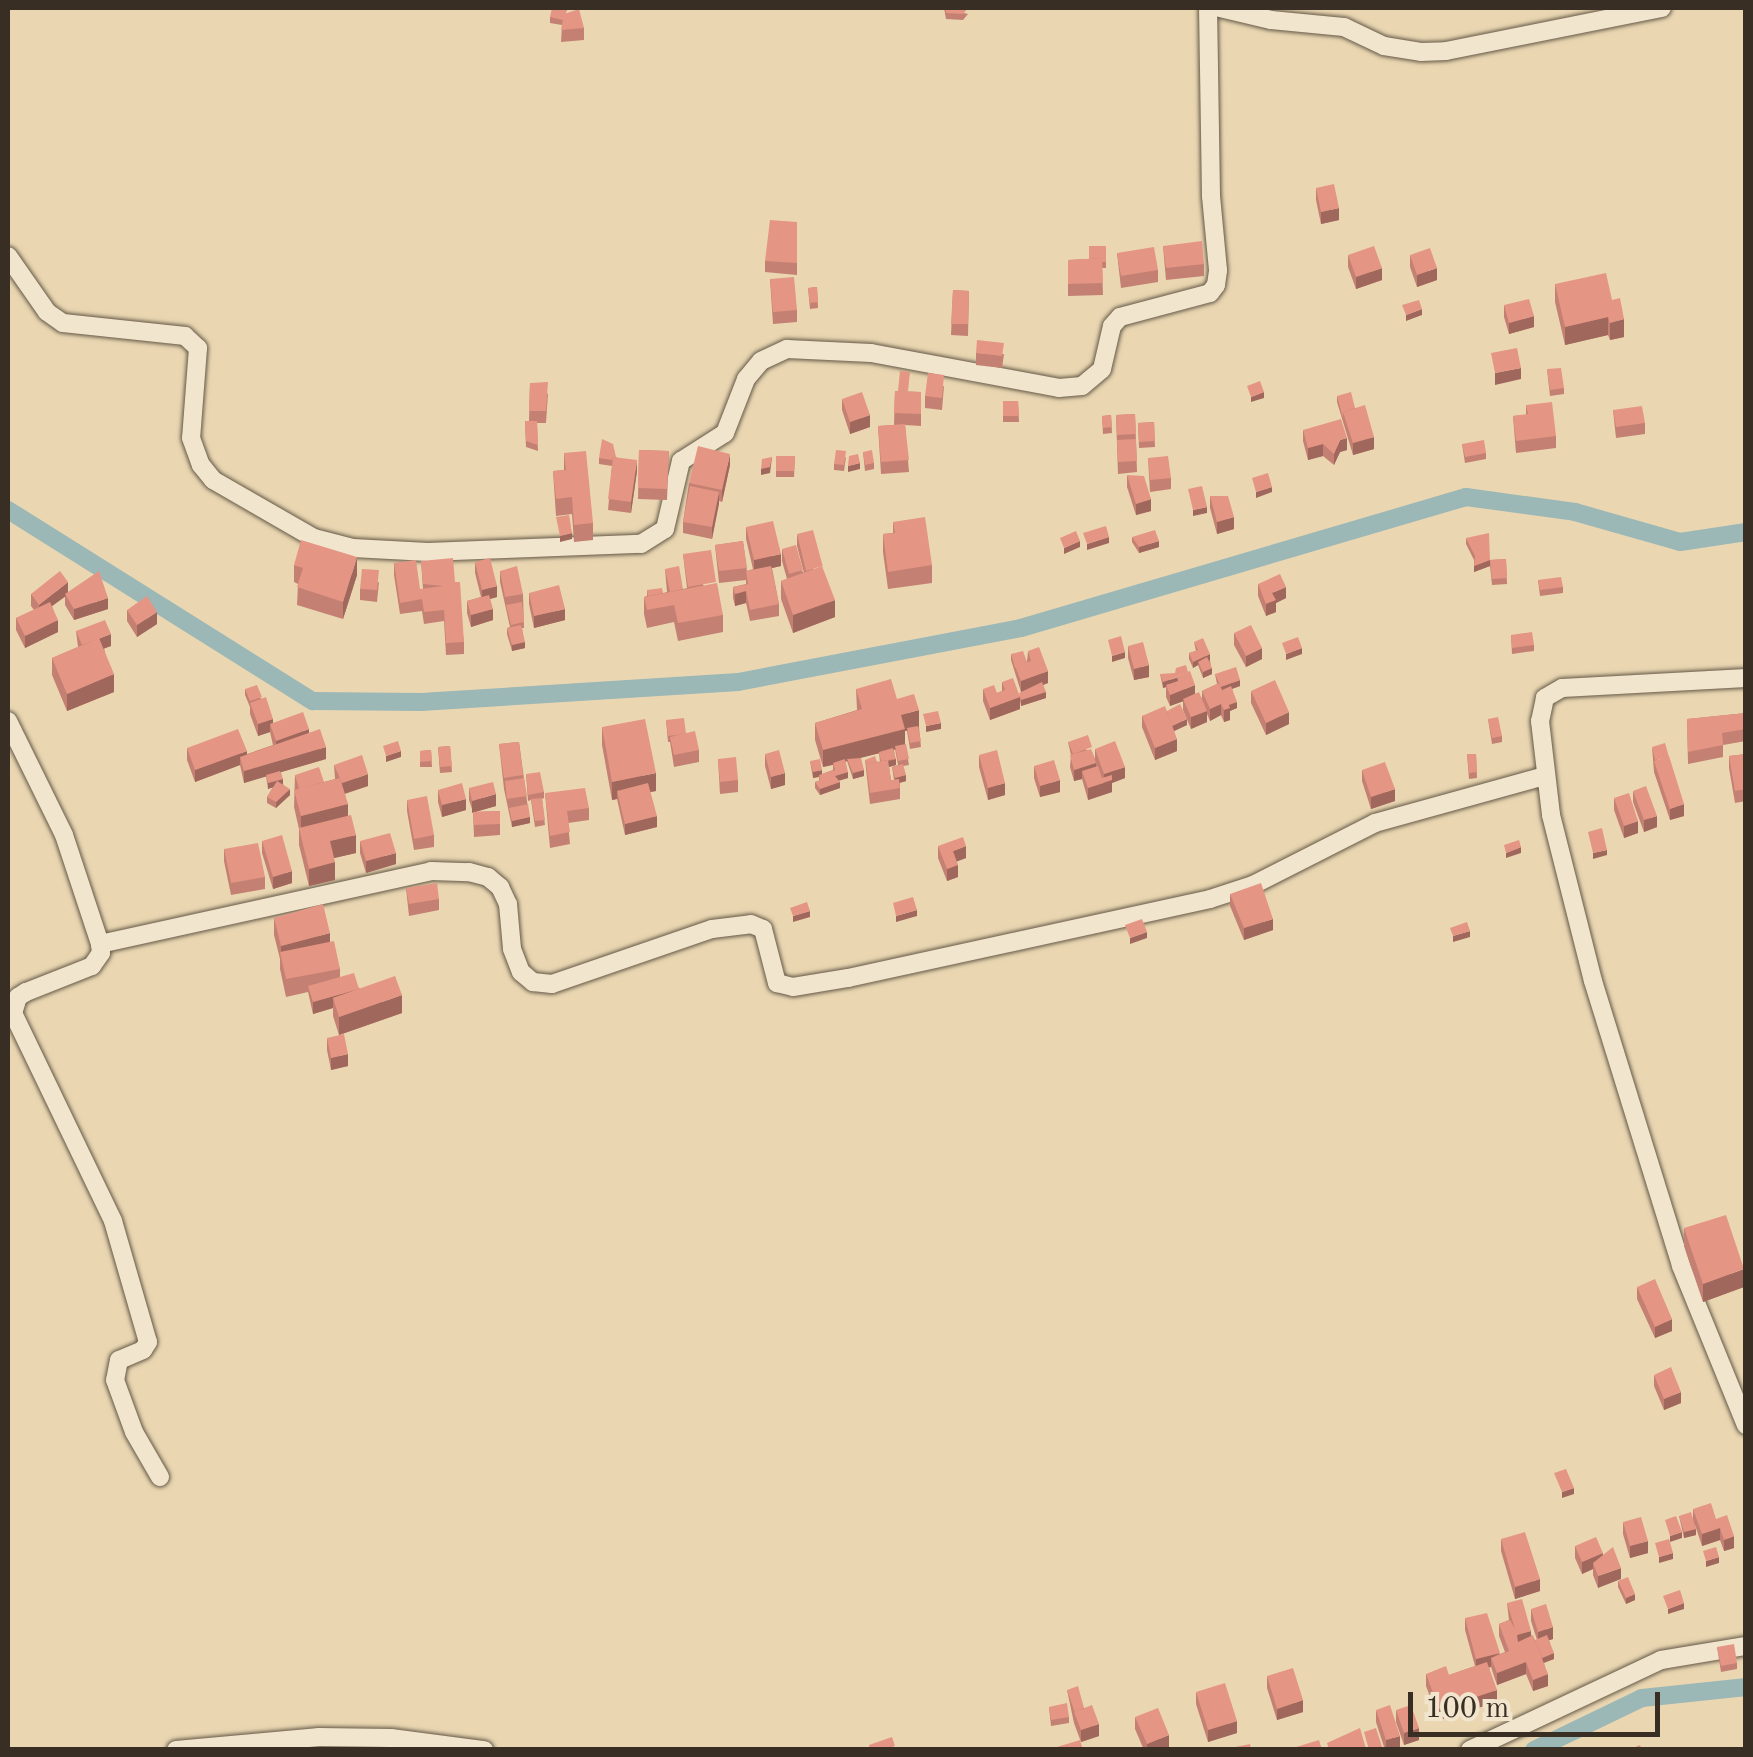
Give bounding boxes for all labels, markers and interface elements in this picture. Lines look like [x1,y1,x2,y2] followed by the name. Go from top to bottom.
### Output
[1413,1672,1666,1734] scale bar
[1425,1694,1509,1724] text: 100 m

